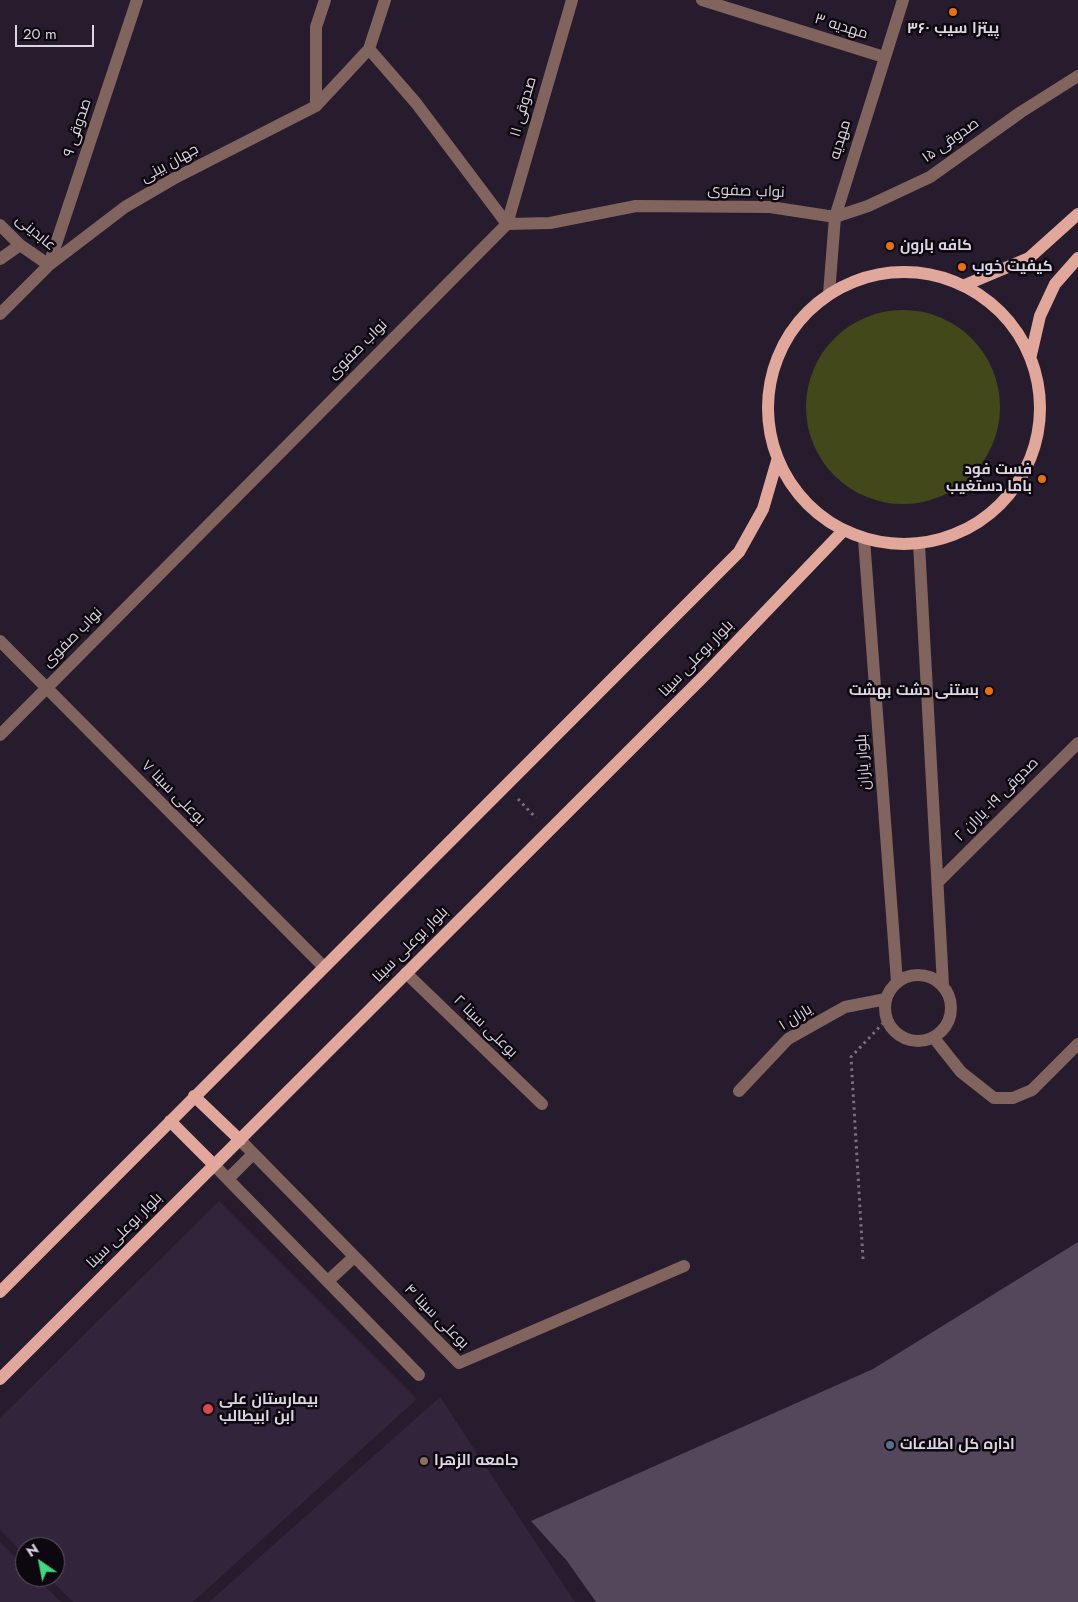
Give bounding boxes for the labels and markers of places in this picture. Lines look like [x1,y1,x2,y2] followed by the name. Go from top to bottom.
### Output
[947,6,959,18] marker: پیتزا سیب ۳۶۰
[907,20,999,38] place label: پیتزا سیب ۳۶۰
[900,237,972,255] place label: کافه بارون
[884,240,896,252] marker: کافه بارون
[972,258,1053,276] place label: کیفیت خوب
[956,261,968,273] marker: کیفیت خوب
[946,461,1032,496] place label: فست فود باما دستغیب
[1036,473,1048,485] marker: فست فود باما دستغیب
[849,682,979,700] place label: بستنی دشت بهشت
[983,685,995,697] marker: بستنی دشت بهشت
[219,1391,318,1426] place label: بیمارستان علی ابن ابیطالب
[201,1402,215,1416] marker: بیمارستان علی ابن ابیطالب
[900,1436,1015,1454] place label: اداره کل اطلاعات
[884,1439,896,1451] marker: اداره کل اطلاعات
[434,1452,518,1470] place label: جامعه الزهرا
[418,1455,430,1467] marker: جامعه الزهرا

